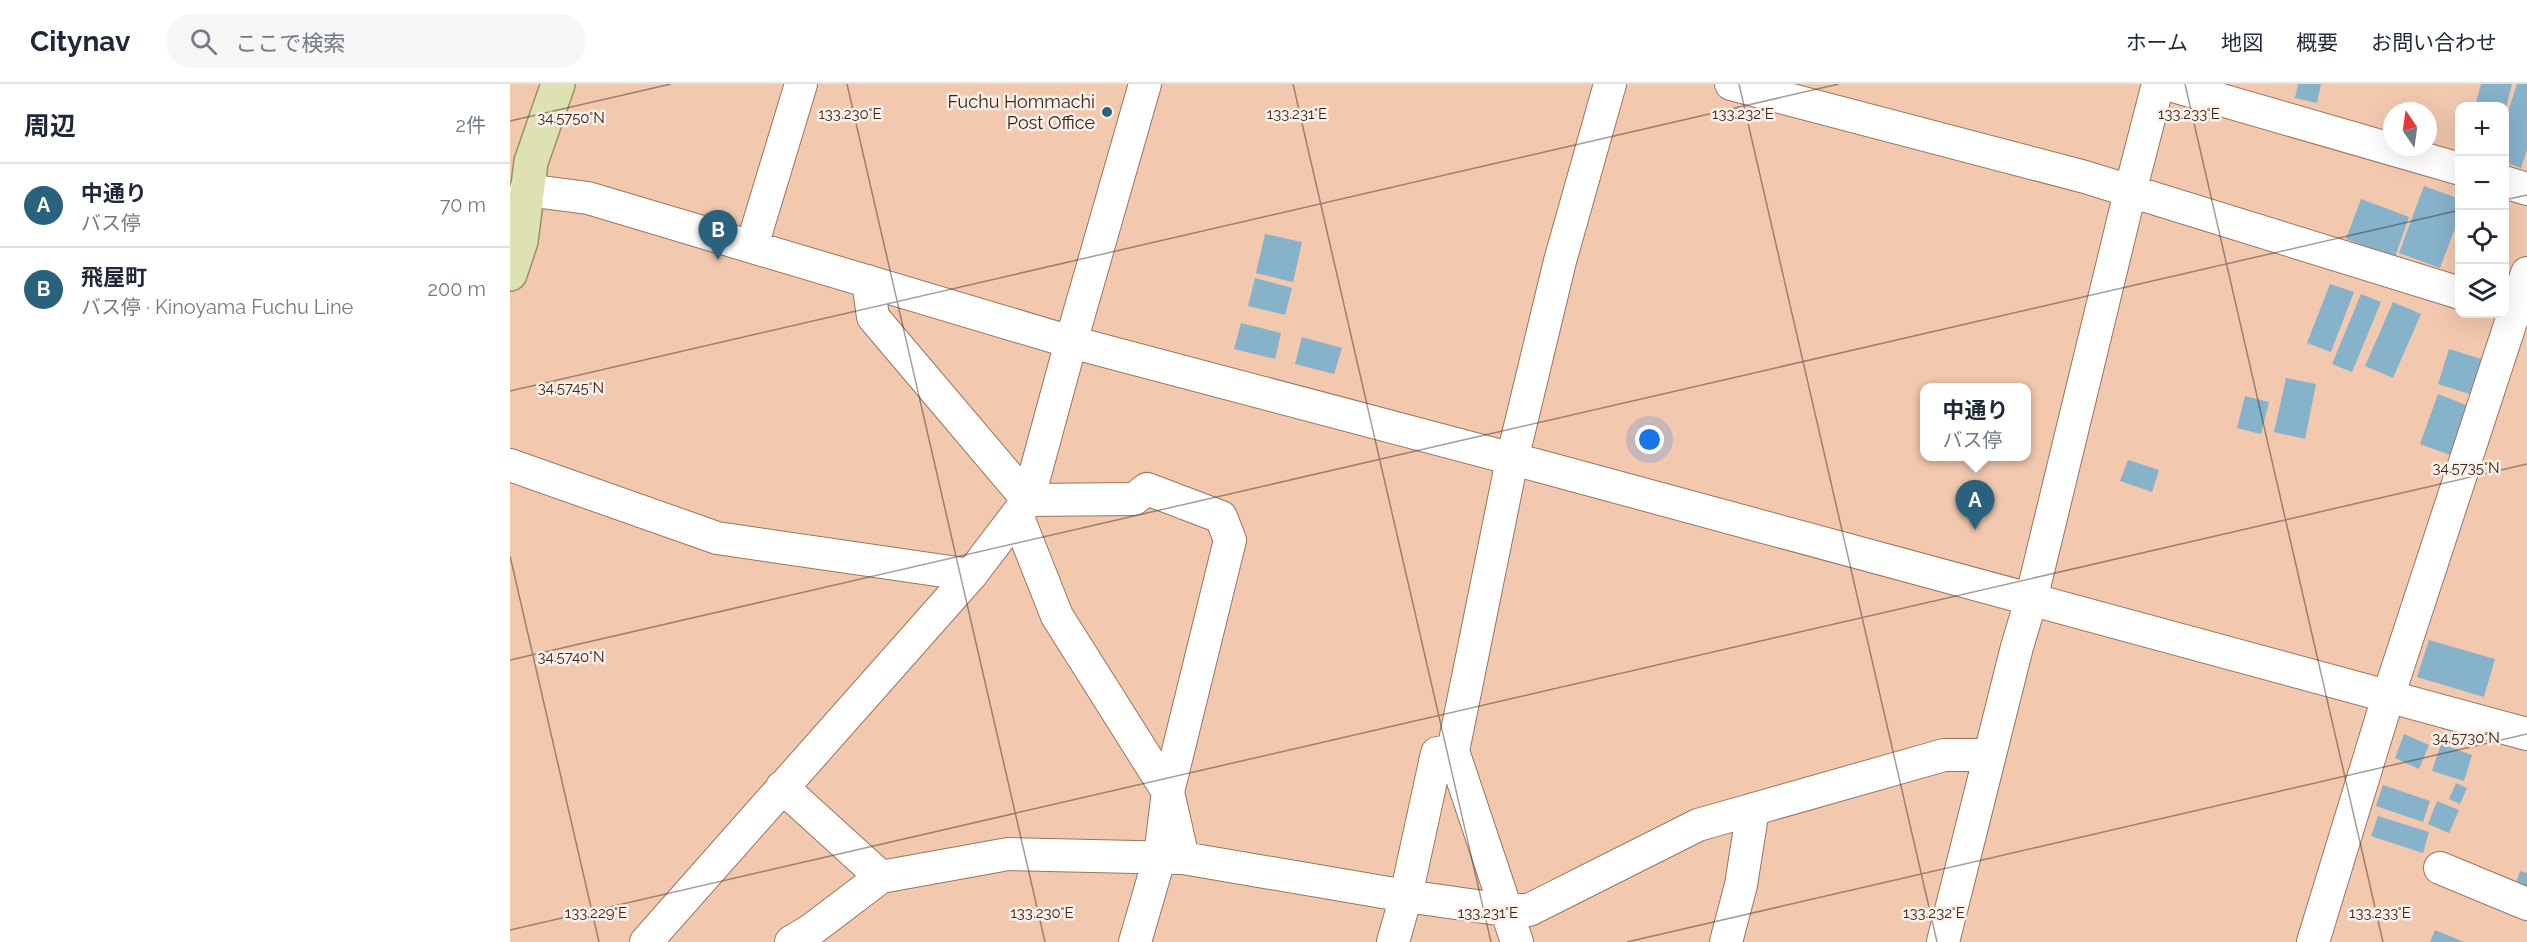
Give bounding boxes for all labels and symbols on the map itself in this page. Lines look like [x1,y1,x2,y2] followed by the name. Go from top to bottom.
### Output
[948,91,1095,133] place label: Fuchu Hommachi Post Office
[2383,102,2437,156] north arrow
[818,105,882,123] text: 133.230°E
[1100,105,1114,119] marker: Fuchu Hommachi Post Office
[1267,105,1327,123] text: 133.231°E
[1712,105,1774,123] text: 133.232°E
[2158,105,2220,123] text: 133.233°E
[537,109,605,127] text: 34.5750°N
[698,210,738,260] pin: B
[538,379,604,397] text: 34.5745°N
[1635,425,1664,454] your location
[2433,459,2499,477] text: 34.5735°N
[1956,480,1994,530] pin: A
[537,648,605,666] text: 34.5740°N
[2432,729,2500,747] text: 34.5730°N
[565,904,627,922] text: 133.229°E
[1010,904,1074,922] text: 133.230°E
[1458,904,1518,922] text: 133.231°E
[1903,904,1965,922] text: 133.232°E
[2349,904,2411,922] text: 133.233°E

